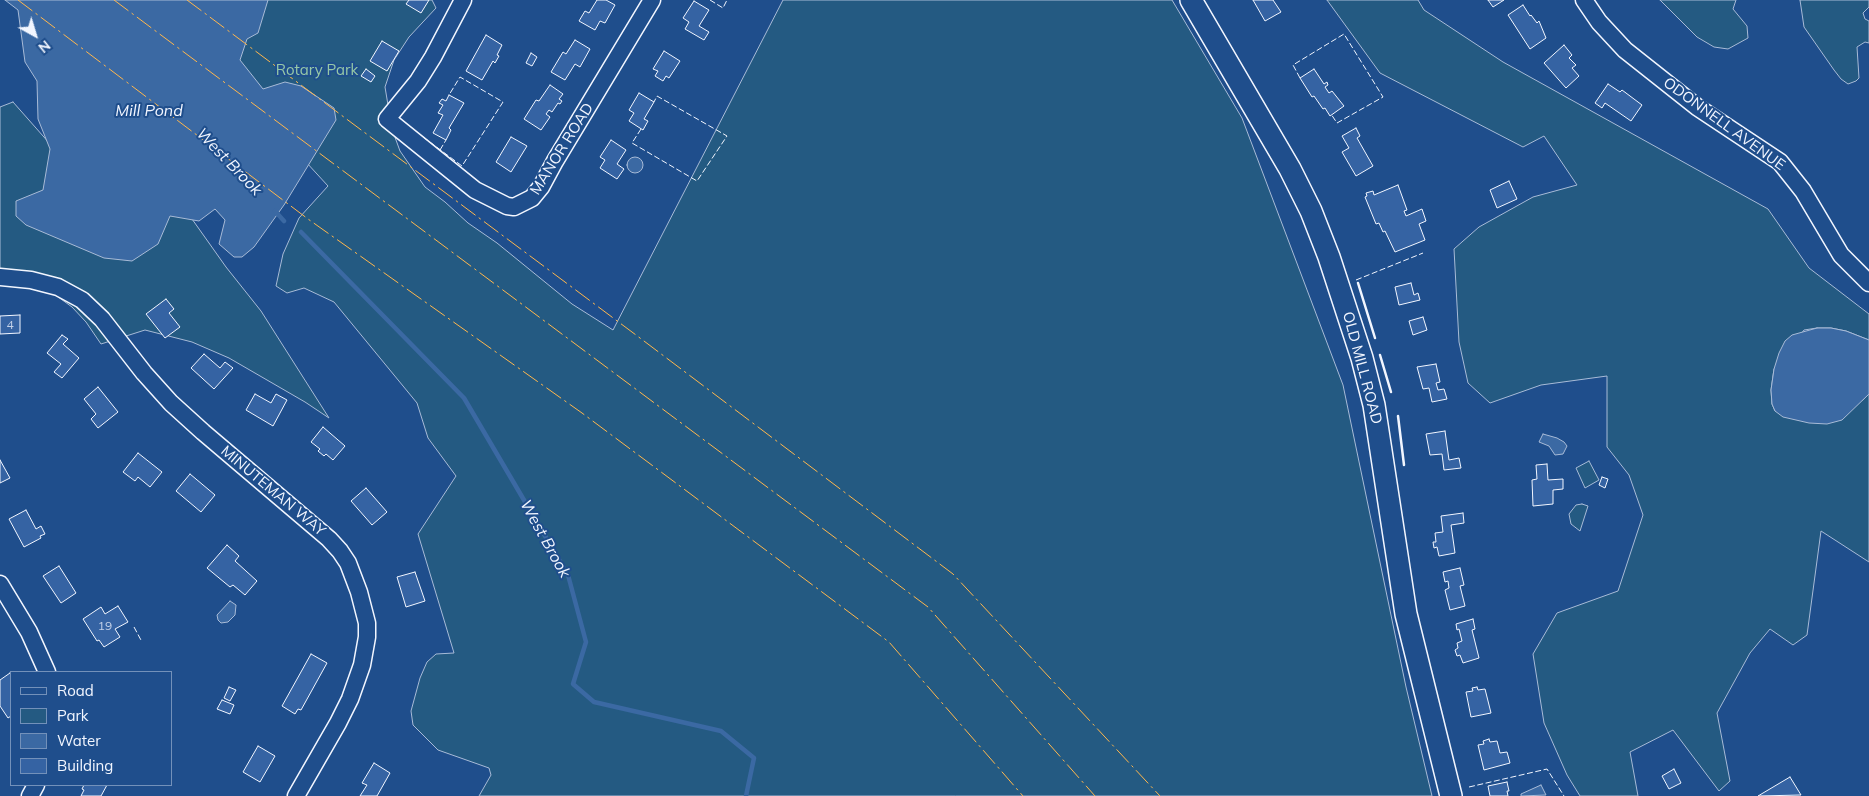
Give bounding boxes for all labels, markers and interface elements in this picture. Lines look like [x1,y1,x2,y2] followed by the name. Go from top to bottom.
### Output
[10,10,60,60] north arrow
[35,36,54,57] text: N
[276,61,358,79] park label: Rotary Park
[1660,74,1788,174] street label: ODONNELL AVENUE
[527,100,597,198] street label: MANOR ROAD
[115,101,183,121] water label: Mill Pond
[192,124,266,200] water label: West Brook
[1338,310,1386,426] street label: OLD MILL ROAD
[6,318,14,332] house number: 4
[217,442,329,540] street label: MINUTEMAN WAY
[516,497,574,581] water label: West Brook
[98,619,112,633] house number: 19
[10,671,172,786] legend
[57,681,94,700] text: Road
[57,706,89,725] text: Park
[57,731,101,750] text: Water
[57,756,113,775] text: Building

